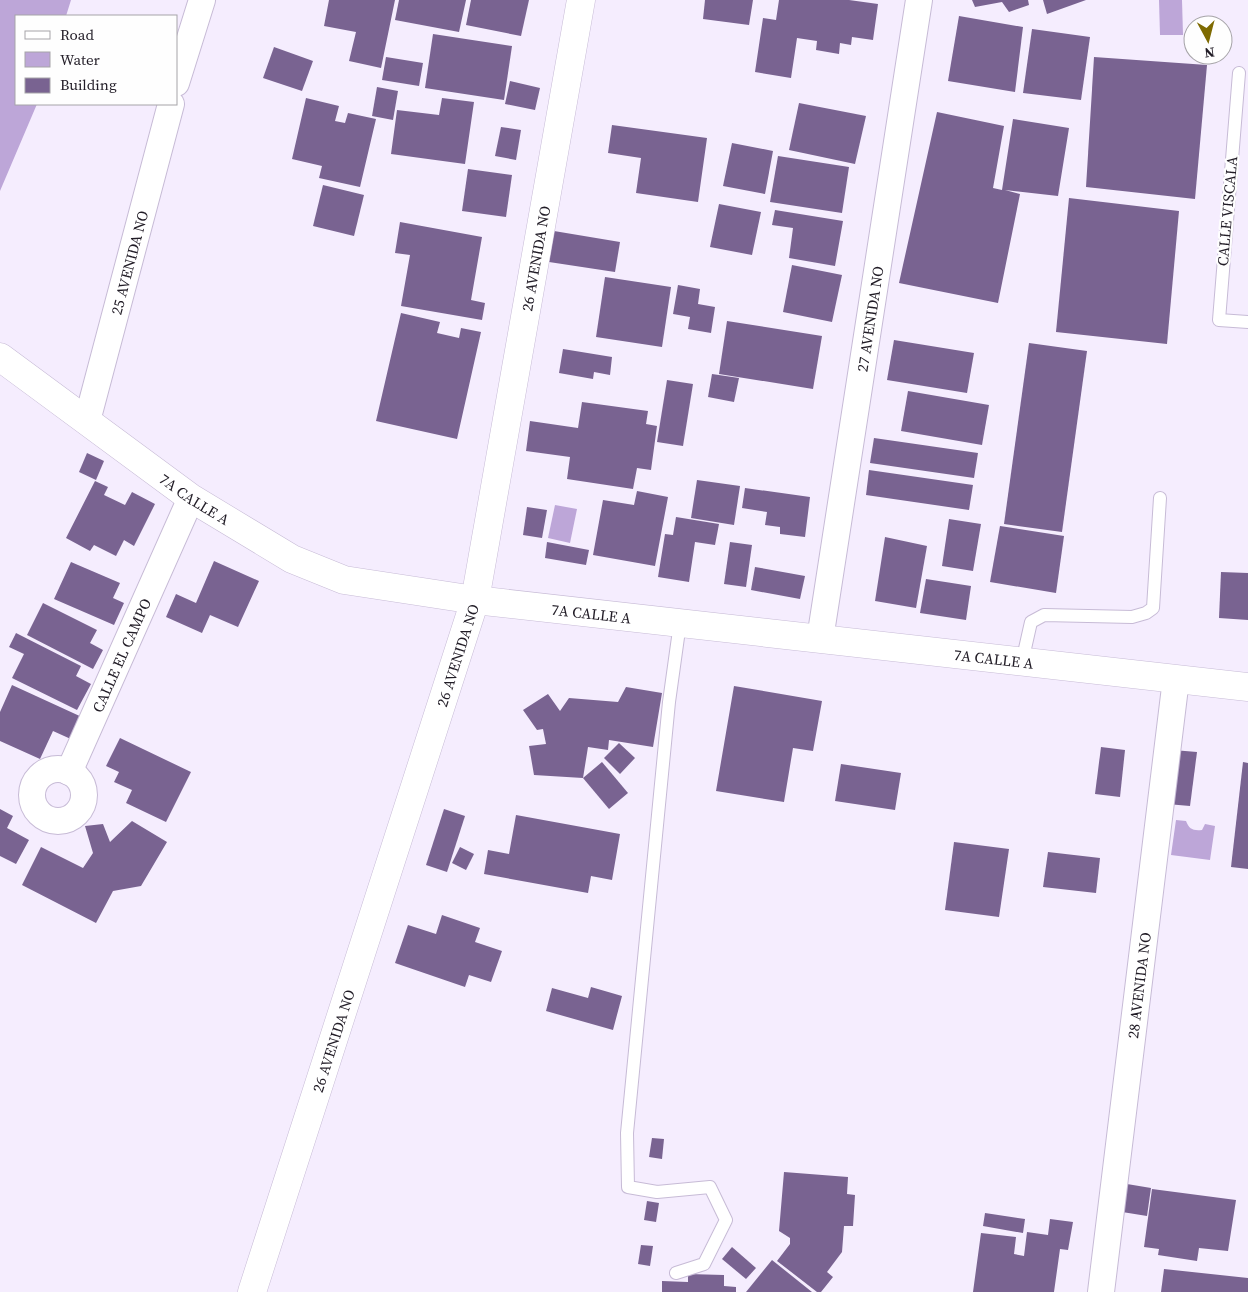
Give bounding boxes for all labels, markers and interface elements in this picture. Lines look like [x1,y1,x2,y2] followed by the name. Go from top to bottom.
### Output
[15,15,178,105] legend
[1183,15,1233,65] north arrow
[60,24,94,45] text: Road
[1203,42,1216,63] text: N
[60,49,101,70] text: Water
[60,74,117,95] text: Building
[1212,155,1242,267] street label: CALLE VISCALA
[516,204,555,313] street label: 26 AVENIDA NO
[105,208,153,317] street label: 25 AVENIDA NO
[851,264,888,373] street label: 27 AVENIDA NO
[155,468,234,530] street label: 7A CALLE A
[86,595,156,715] street label: CALLE EL CAMPO
[550,598,632,628] street label: 7A CALLE A
[431,601,484,709] street label: 26 AVENIDA NO
[953,643,1035,673] street label: 7A CALLE A
[1122,931,1155,1040] street label: 28 AVENIDA NO
[307,987,359,1095] street label: 26 AVENIDA NO

